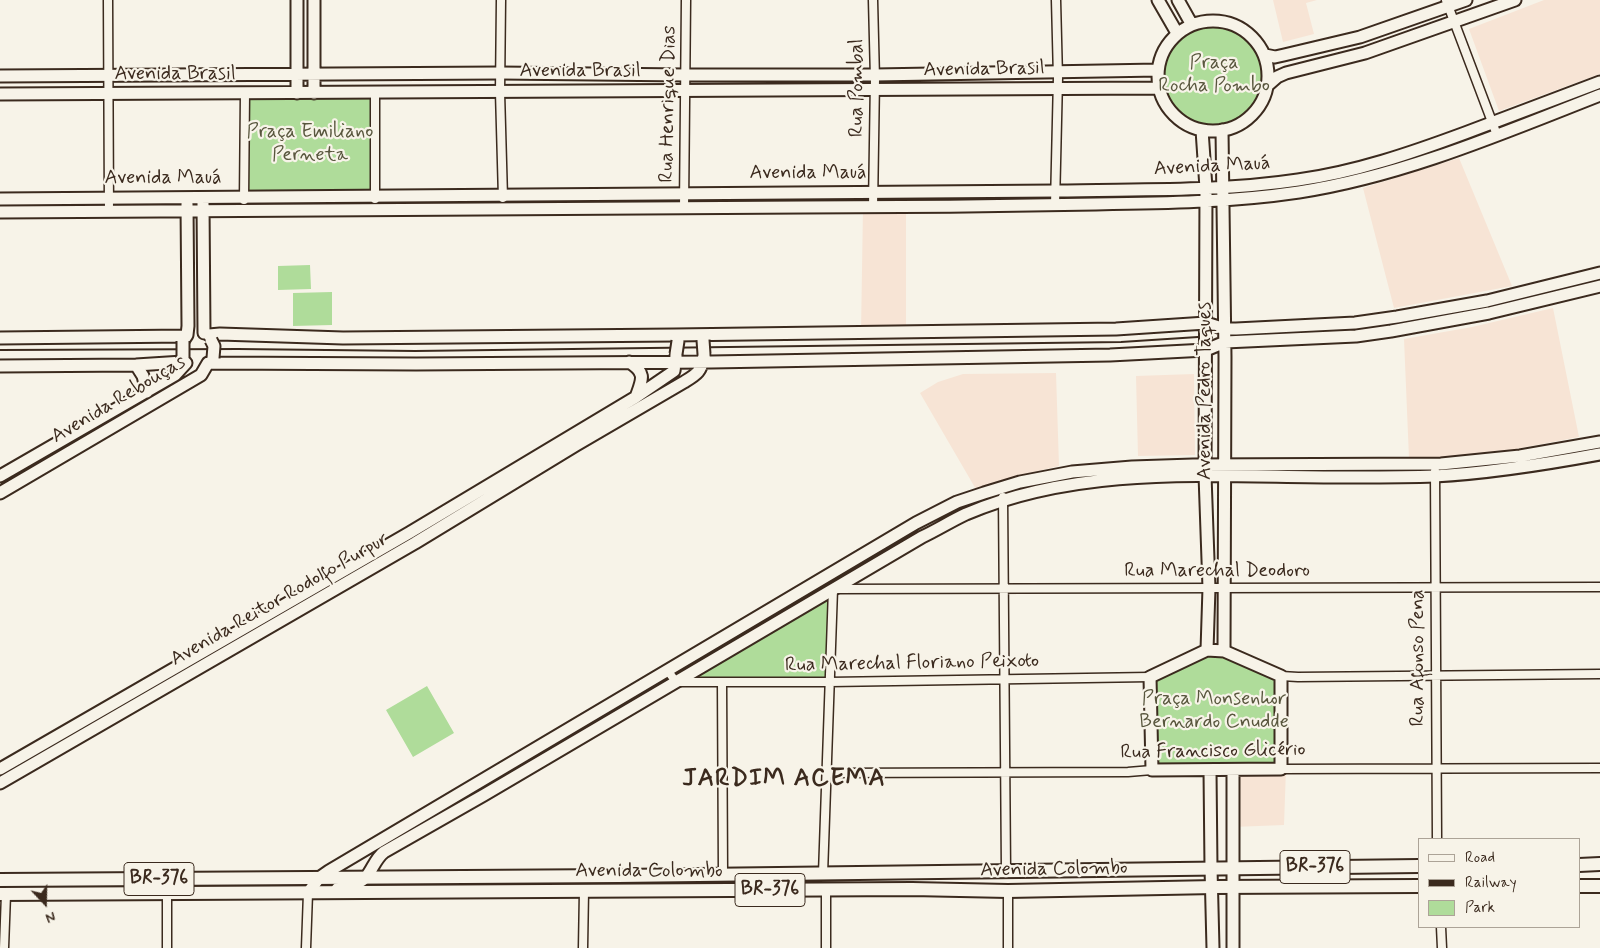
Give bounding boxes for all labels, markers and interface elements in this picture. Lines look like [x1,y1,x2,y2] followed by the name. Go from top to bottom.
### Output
[656,25,682,183] street label: Rua Henrique Dias
[846,39,870,137] street label: Rua Pombal
[1158,52,1270,99] park label: Praça Rocha Pombo
[923,57,1045,83] street label: Avenida Brasil
[519,60,641,84] street label: Avenida Brasil
[114,63,236,87] street label: Avenida Brasil
[247,121,373,168] park label: Praça Emiliano Perneta
[1153,152,1271,182] street label: Avenida Mauá
[750,162,866,186] street label: Avenida Mauá
[105,167,221,191] street label: Avenida Mauá
[1194,302,1218,480] street label: Avenida Pedro Taques
[48,350,190,450] street label: Avenida Rebouças
[167,528,393,672] street label: Avenida Reitor Rodolfo Purpur
[1124,560,1310,584] street label: Rua Marechal Deodoro
[1407,589,1431,727] street label: Rua Afonso Pena
[785,650,1039,678] street label: Rua Marechal Floriano Peixoto
[1139,688,1289,735] park label: Praça Monsenhor Bernardo Cnudde
[1120,738,1306,766] street label: Rua Francisco Glicério
[678,765,890,795] district label: JARDIM ACEMA
[1418,838,1580,928] legend
[1465,848,1495,868] text: Road
[1280,850,1350,884] road number: BR-376
[980,857,1128,883] street label: Avenida Colombo
[575,860,723,884] street label: Avenida Colombo
[124,862,194,896] road number: BR-376
[1465,873,1517,893] text: Railway
[735,874,805,906] road number: BR-376
[20,878,70,928] north arrow
[1465,898,1495,918] text: Park
[43,907,58,927] text: N

